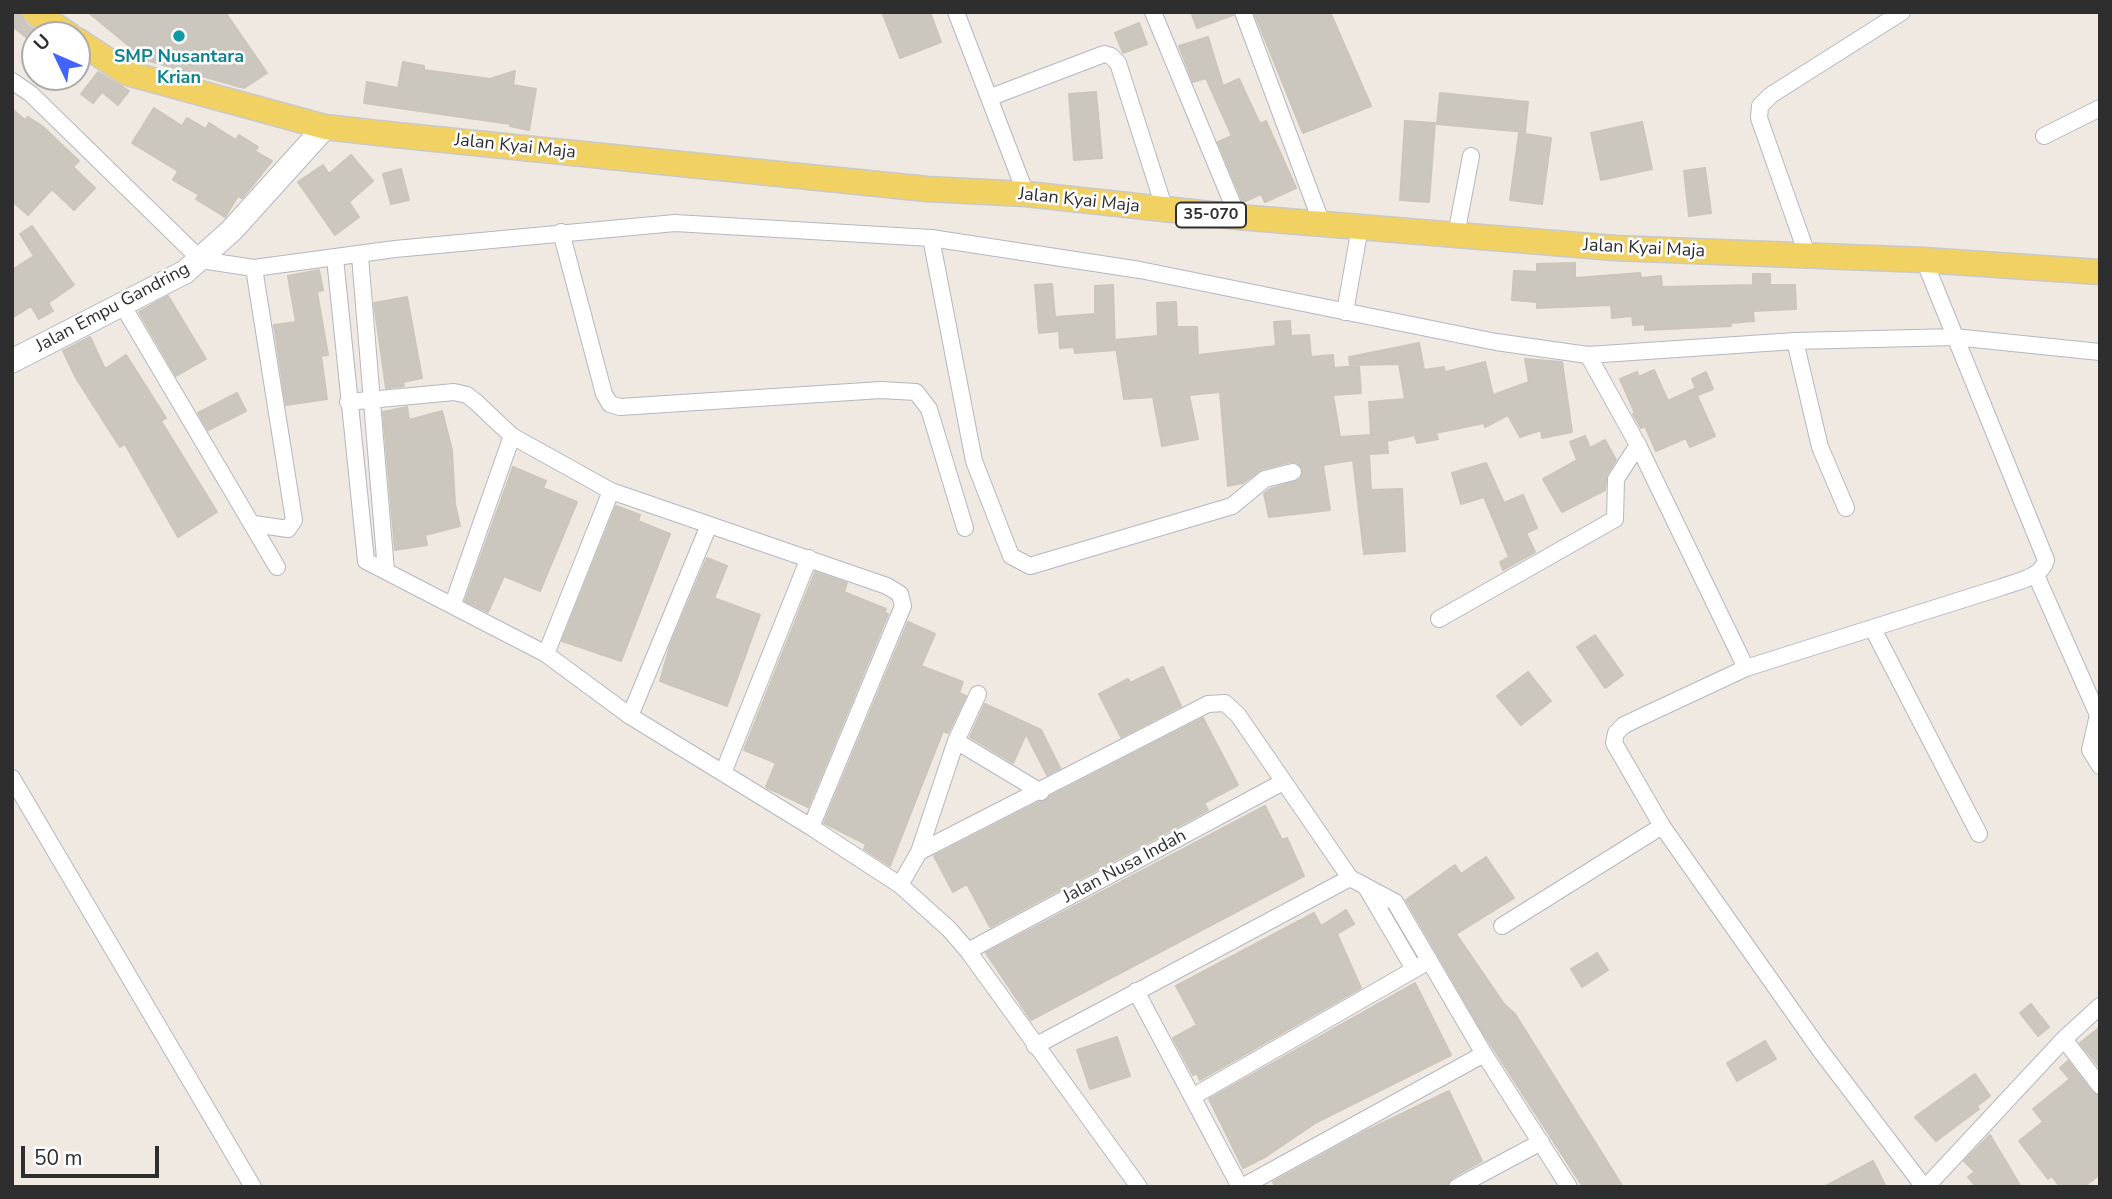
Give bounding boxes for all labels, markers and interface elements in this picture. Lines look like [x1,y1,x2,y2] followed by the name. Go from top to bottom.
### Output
[21,21,91,91] north arrow
[171,28,187,44] marker: SMP Nusantara Krian
[28,29,57,57] text: U
[114,47,244,90] place label: SMP Nusantara Krian
[453,130,577,164] street label: Jalan Kyai Maja
[1017,184,1141,218] street label: Jalan Kyai Maja
[1176,202,1246,228] road number: 35-070
[1583,235,1705,263] street label: Jalan Kyai Maja
[32,258,194,358] street label: Jalan Empu Gandring
[1060,825,1190,909] street label: Jalan Nusa Indah
[24,1132,163,1176] scale bar
[34,1144,83,1172] text: 50 m

